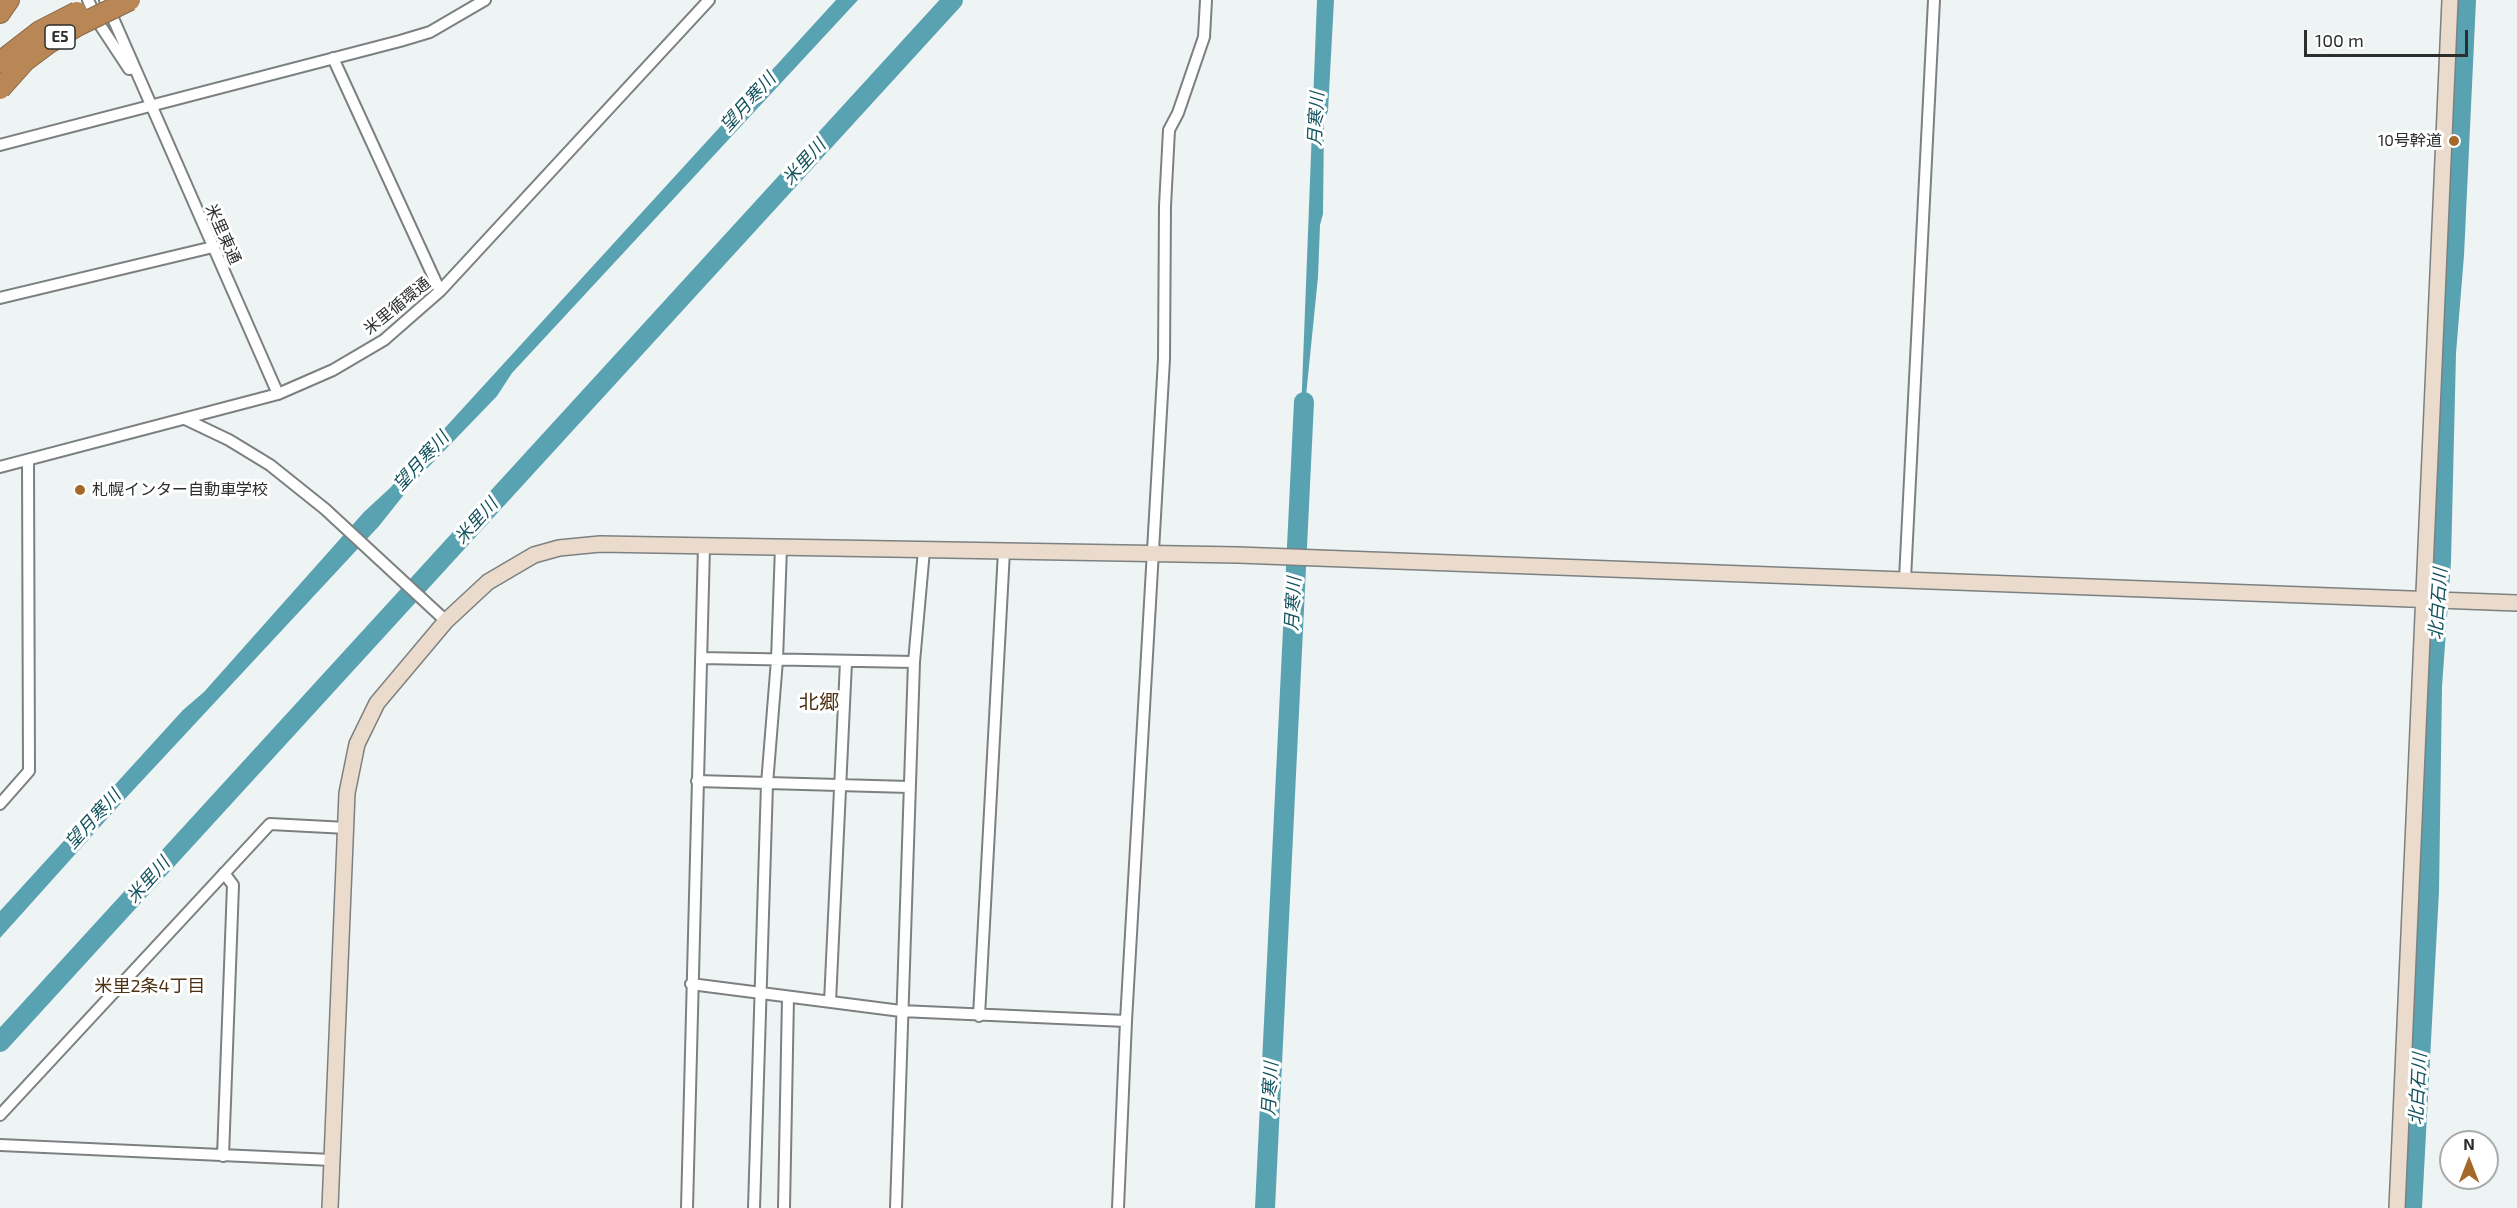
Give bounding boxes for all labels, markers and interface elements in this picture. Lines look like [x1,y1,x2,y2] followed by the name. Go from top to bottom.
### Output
[2307,18,2470,56] scale bar
[45,25,75,49] road number: E5
[2315,29,2364,51] text: 100 m
[716,68,780,136] water label: 望月寒川
[1304,91,1328,147] water label: 月寒川
[2378,131,2442,151] place label: 10号幹道
[2447,134,2461,148] marker: 10号幹道
[778,135,830,189] water label: 米里川
[201,201,245,267] street label: 米里東通
[360,273,434,339] street label: 米里循環通
[389,427,453,495] water label: 望月寒川
[92,480,268,500] place label: 札幌インター自動車学校
[73,483,87,497] marker: 札幌インター自動車学校
[450,494,502,548] water label: 米里川
[2425,567,2451,641] water label: 北白石川
[1281,576,1305,632] water label: 月寒川
[799,690,839,714] district label: 北郷
[61,785,125,853] water label: 望月寒川
[122,853,174,907] water label: 米里川
[94,975,206,997] district label: 米里2条4丁目
[2405,1052,2431,1126] water label: 北白石川
[1258,1061,1282,1117] water label: 月寒川
[2439,1130,2499,1190] north arrow
[2463,1134,2475,1153] text: N

